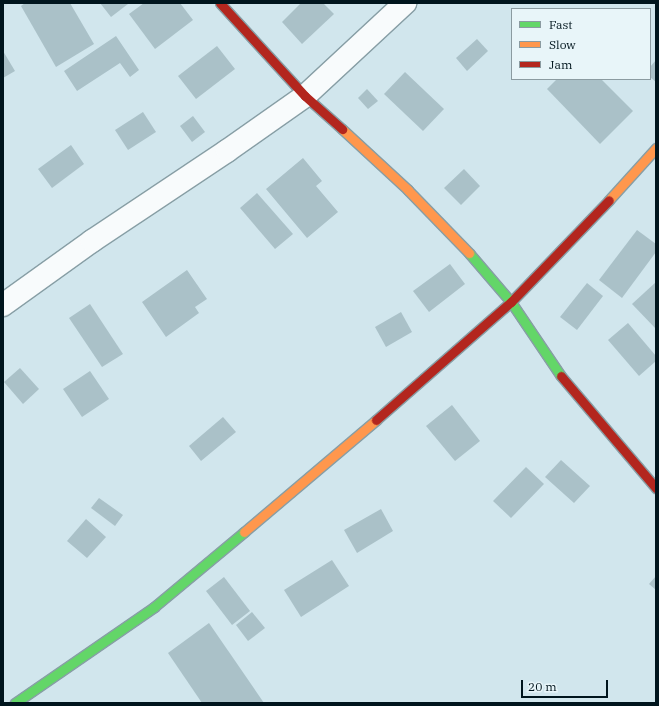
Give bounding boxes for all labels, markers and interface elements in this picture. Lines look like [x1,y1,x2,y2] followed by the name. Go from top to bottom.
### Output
[511,8,651,80] legend
[549,17,573,32] text: Fast
[549,37,576,52] text: Slow
[549,57,572,72] text: Jam
[523,672,610,698] scale bar
[528,679,557,694] text: 20 m

